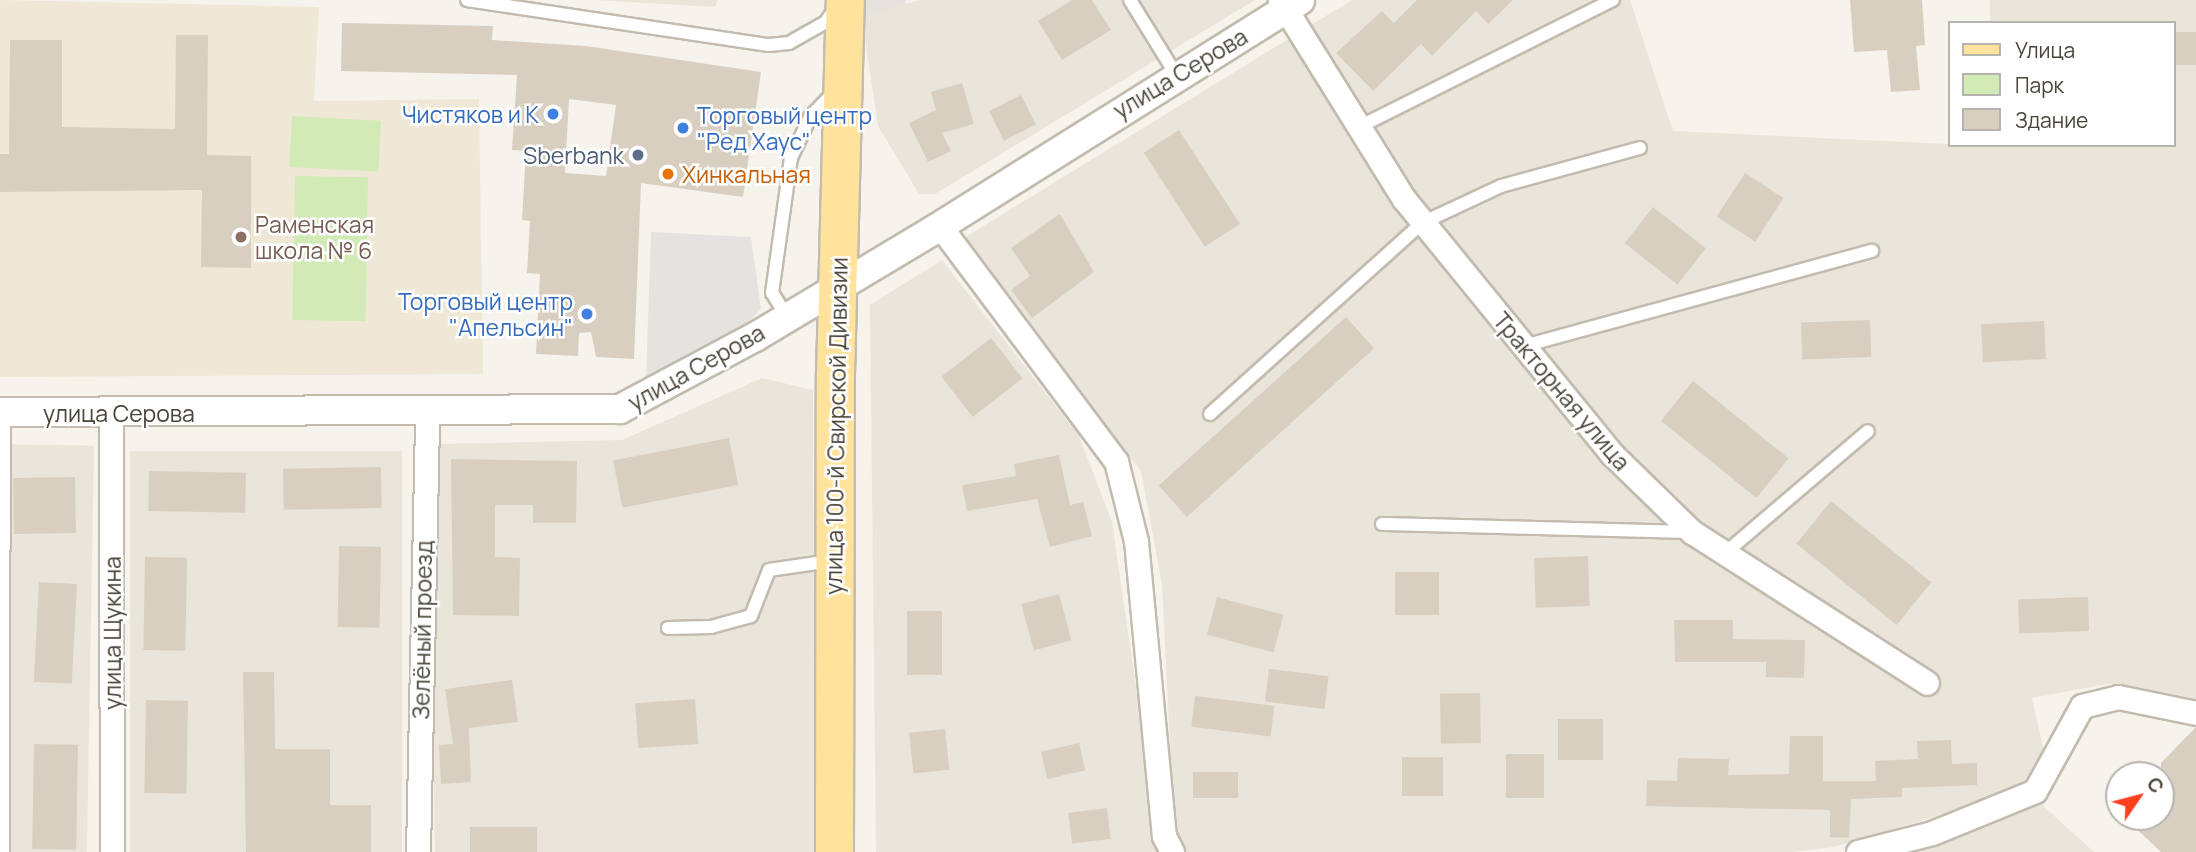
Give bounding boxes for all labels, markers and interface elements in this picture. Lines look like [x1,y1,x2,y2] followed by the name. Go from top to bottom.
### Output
[1948,21,2175,147] legend
[1108,22,1252,124] street label: улица Серова
[2015,36,2075,64] text: Улица
[2015,71,2064,99] text: Парк
[402,100,539,128] place label: Чистяков и К
[697,101,872,155] place label: Торговый центр "Ред Хаус"
[545,106,561,122] marker: Чистяков и К
[2015,106,2088,134] text: Здание
[675,120,691,136] marker: Торговый центр "Ред Хаус"
[523,141,624,169] place label: Sberbank
[630,147,646,163] marker: Sberbank
[682,160,811,188] place label: Хинкальная
[660,166,676,182] marker: Хинкальная
[255,210,374,264] place label: Раменская школа № 6
[233,229,249,245] marker: Раменская школа № 6
[819,257,853,595] street label: улица 100-й Свирской Дивизии
[398,287,573,341] place label: Торговый центр "Апельсин"
[579,306,595,322] marker: Торговый центр "Апельсин"
[1488,306,1636,476] street label: Тракторная улица
[623,318,769,416] street label: улица Серова
[43,399,195,427] street label: улица Серова
[407,540,437,720] street label: Зелёный проезд
[98,556,126,710] street label: улица Щукина
[2105,761,2175,831] north arrow
[2141,772,2170,798] text: С

